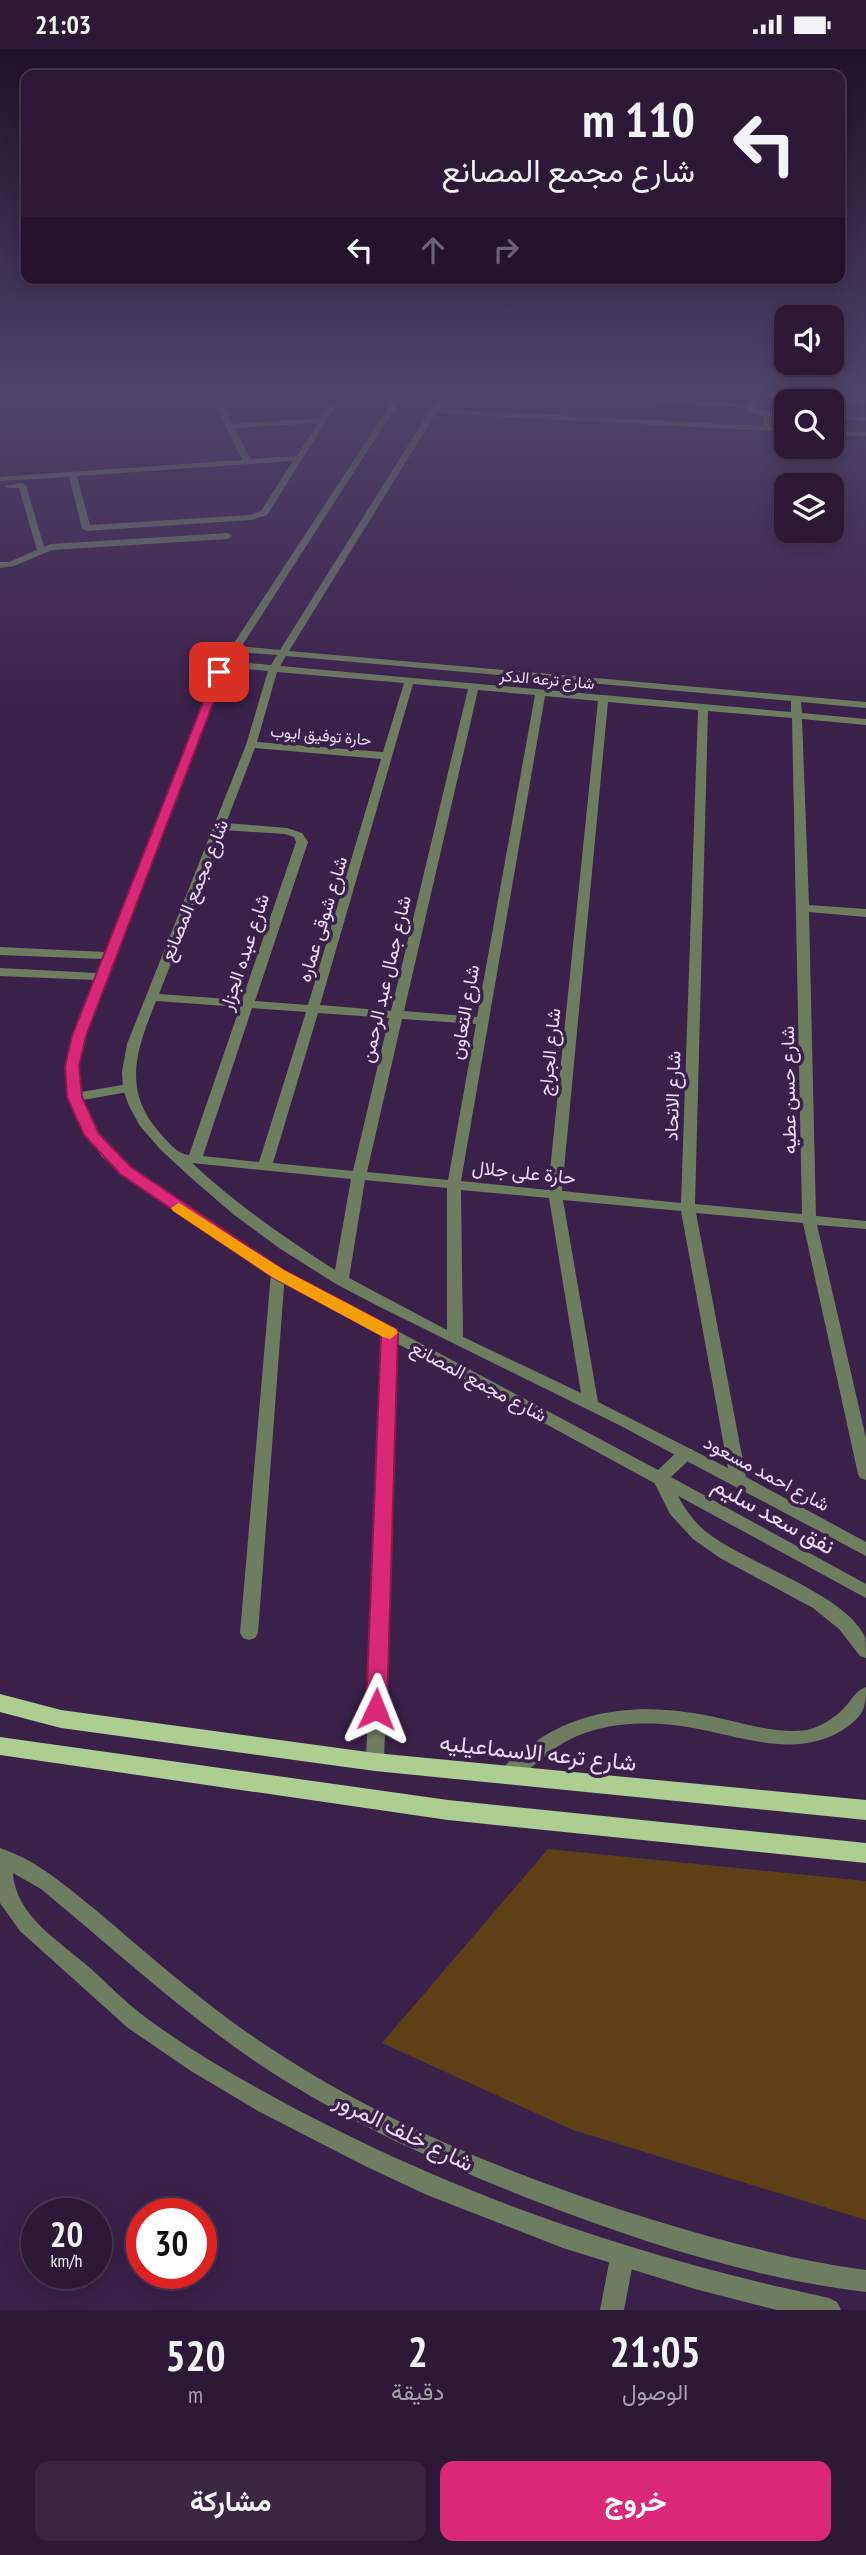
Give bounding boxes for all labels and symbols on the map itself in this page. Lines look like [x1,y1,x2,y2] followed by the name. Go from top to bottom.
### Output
[189,642,249,702] pin
[497,665,595,695] street label: شارع ترعه الدكر
[269,721,373,750] street label: حارة توفيق ايوب
[155,816,235,965] street label: شارع مجمع المصانع
[291,853,353,985] street label: شارع شوقى عماره
[214,890,275,1015] street label: شارع عبده الجزار
[354,893,417,1065] street label: شارع جمال عبد الرحمن
[444,963,485,1062] street label: شارع التعاون
[532,1007,567,1097] street label: شارع الجراج
[775,1026,802,1154] street label: شارع حسن عطيه
[658,1050,687,1142] street label: شارع الاتحاد
[471,1155,577,1189] street label: حارة على جلال
[406,1335,551,1429] street label: شارع مجمع المصانع
[700,1430,834,1517] street label: شارع احمد مسعود
[707,1469,840,1561] street label: نفق سعد سليم
[339,1672,413,1746] position arrow
[438,1727,638,1779] street label: شارع ترعه الاسماعيليه
[328,2084,479,2179] street label: شارع خلف المرور
[126,2198,217,2289] speed limit sign: 30

